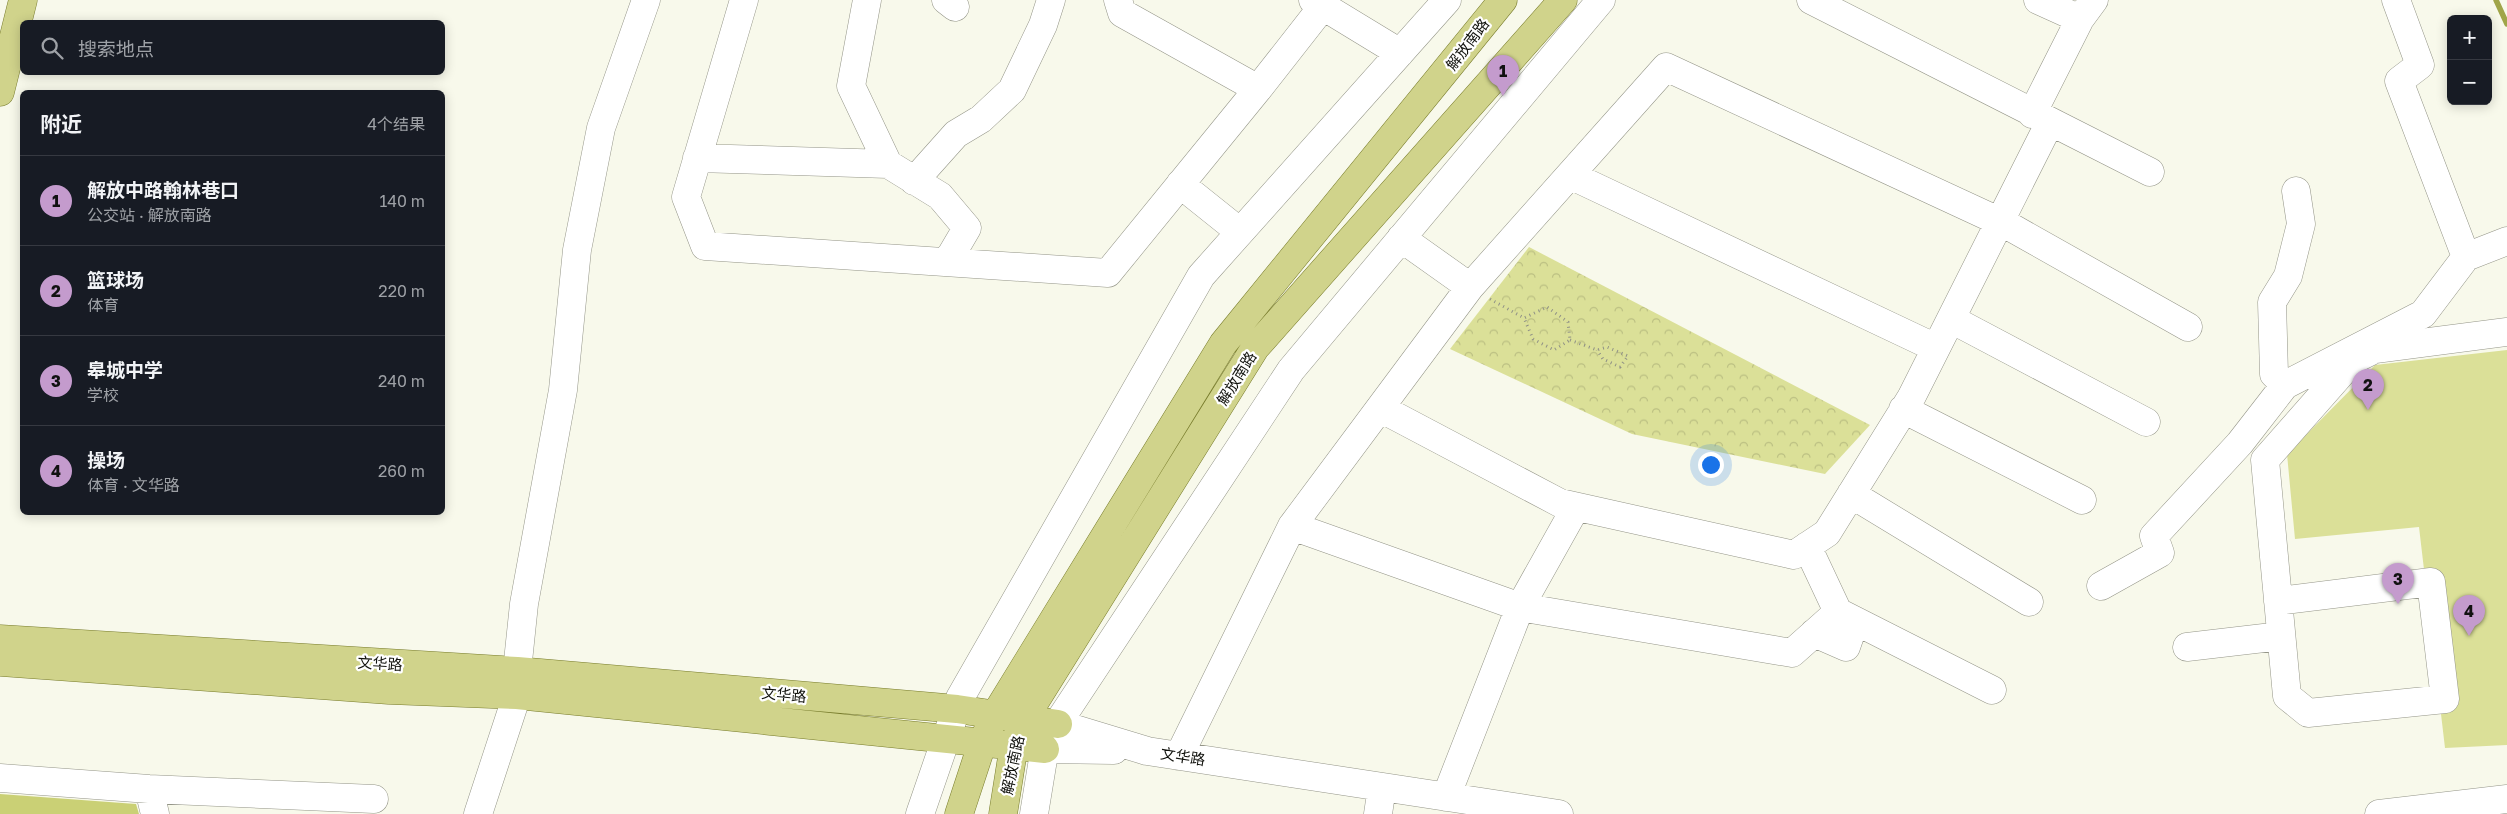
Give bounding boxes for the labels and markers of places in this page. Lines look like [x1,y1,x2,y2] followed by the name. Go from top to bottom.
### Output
[1487,55,1519,96] pin: 1
[2352,369,2384,410] pin: 2
[2382,563,2414,604] pin: 3
[2453,595,2485,636] pin: 4

